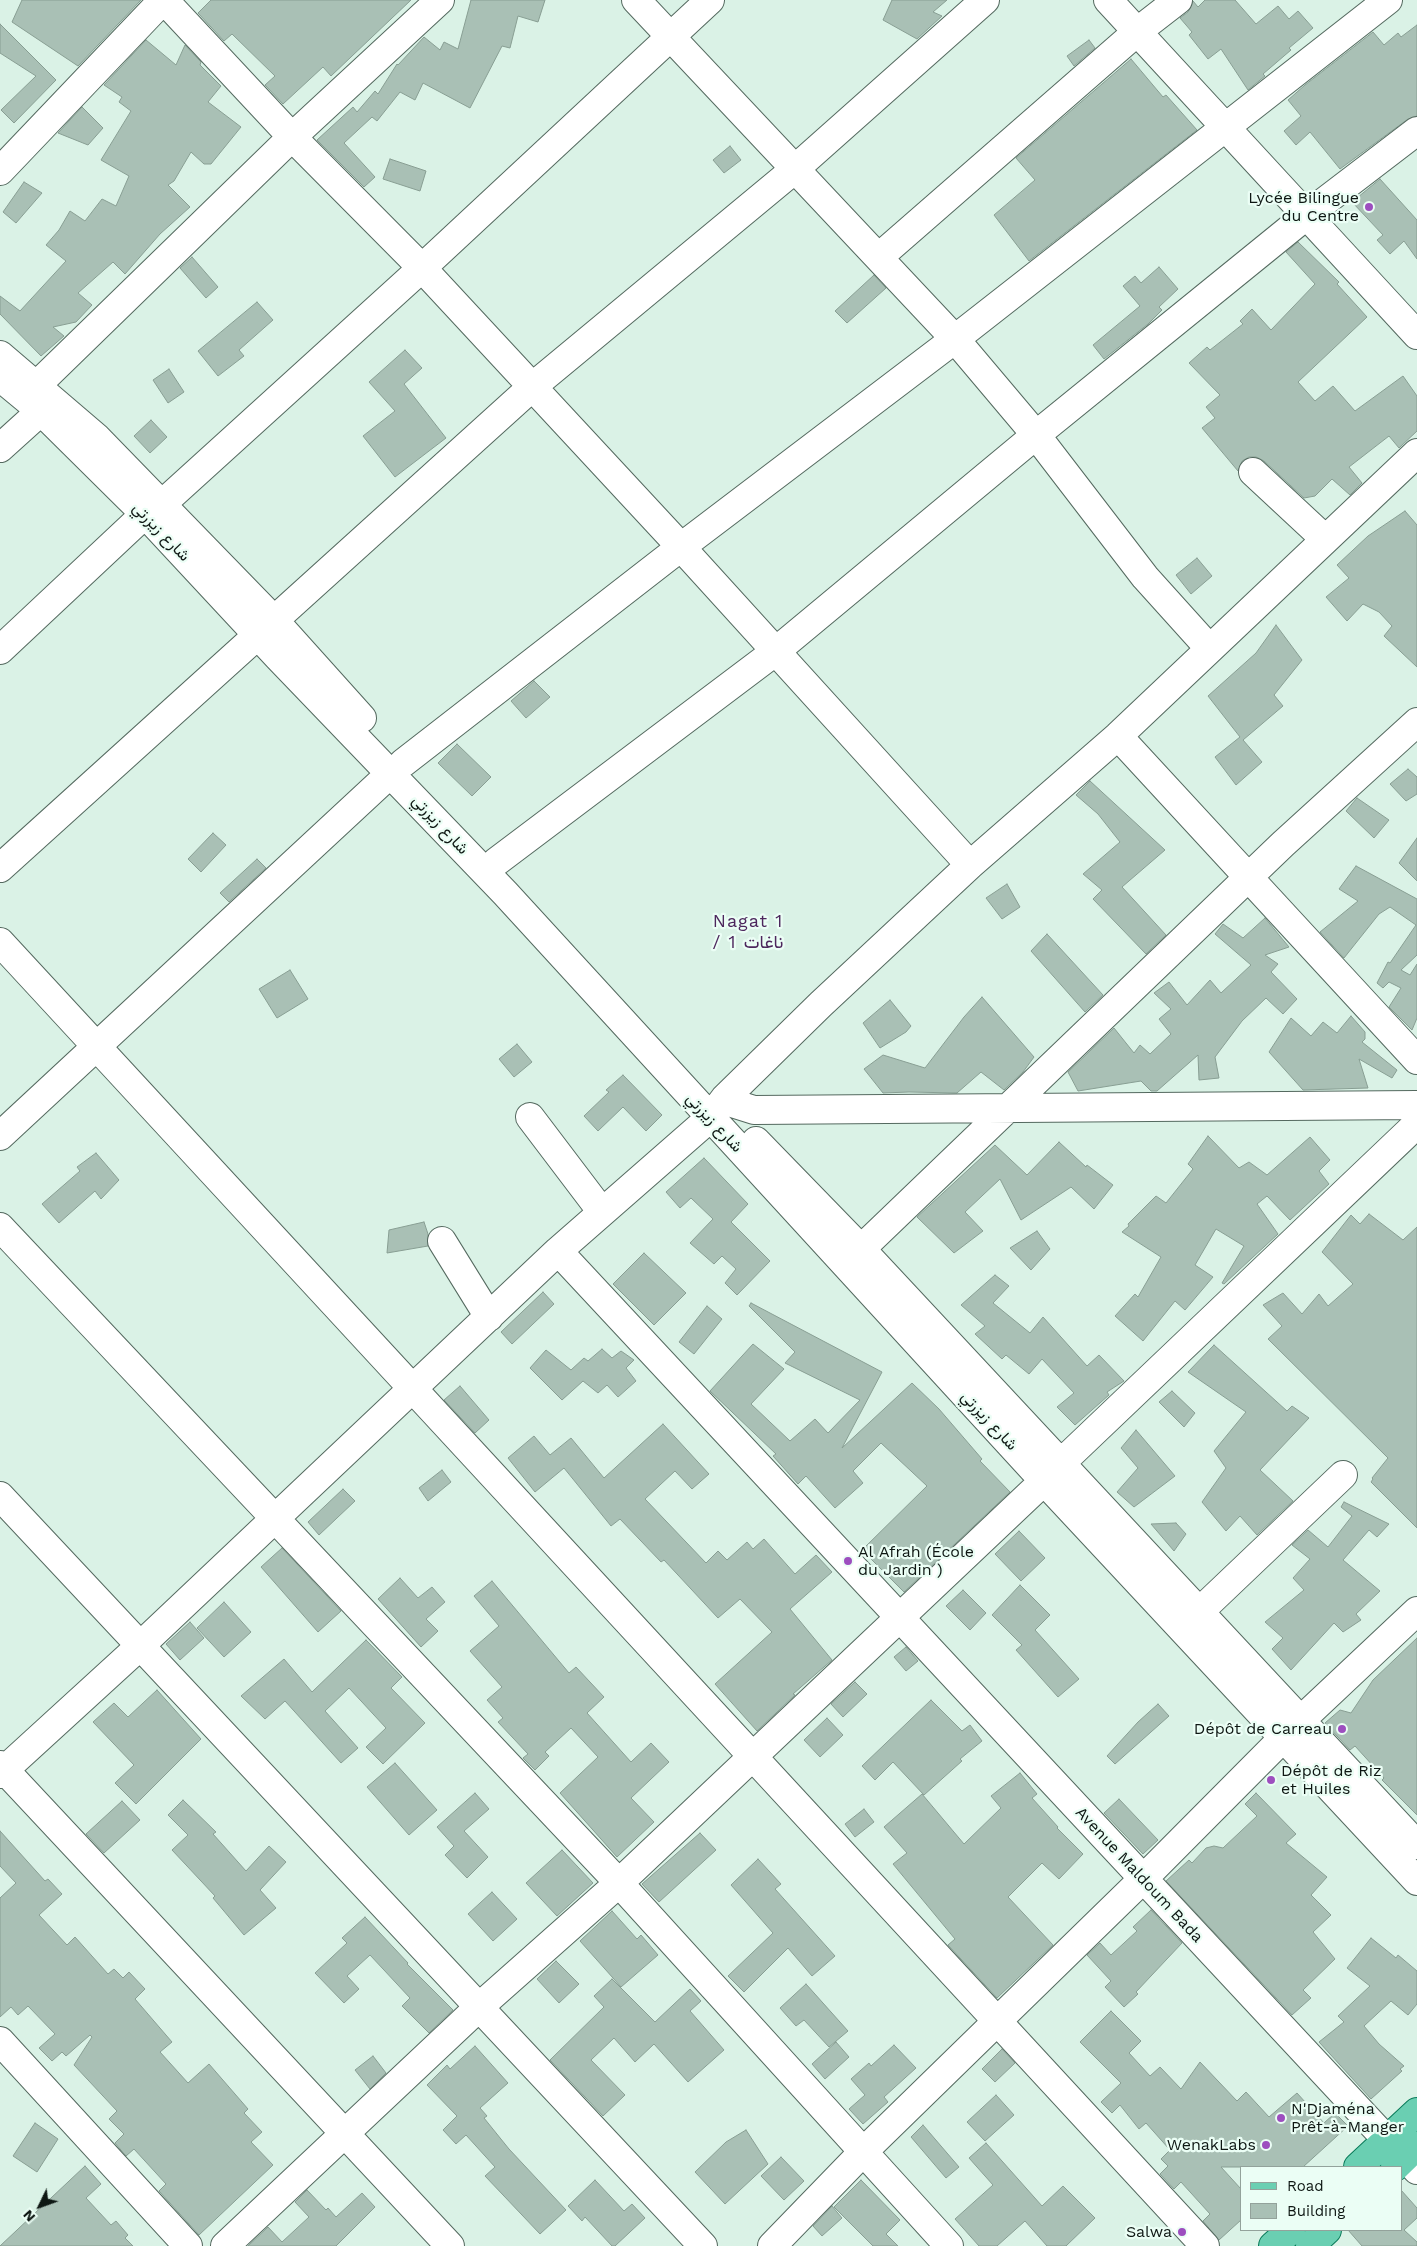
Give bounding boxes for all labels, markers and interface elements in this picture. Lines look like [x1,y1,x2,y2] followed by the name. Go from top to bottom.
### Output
[1248,188,1359,226] place label: Lycée Bilingue du Centre
[1363,201,1375,213] marker: Lycée Bilingue du Centre
[128,499,194,565] street label: شارع زيزرتي
[408,791,472,859] street label: شارع زيزرتي
[712,911,784,954] district label: Nagat 1 / ناغات 1
[682,1089,746,1157] street label: شارع زيزرتي
[957,1387,1021,1455] street label: شارع زيزرتي
[858,1542,974,1580] place label: Al Afrah (École du Jardin )
[842,1555,854,1567] marker: Al Afrah (École du Jardin )
[1194,1719,1332,1739] place label: Dépôt de Carreau
[1336,1723,1348,1735] marker: Dépôt de Carreau
[1281,1761,1381,1799] place label: Dépôt de Riz et Huiles
[1265,1774,1277,1786] marker: Dépôt de Riz et Huiles
[1071,1803,1207,1947] street label: Avenue Maldoum Bada
[1291,2099,1404,2137] place label: N'Djaména Prêt-à-Manger
[1275,2112,1287,2124] marker: N'Djaména Prêt-à-Manger
[1167,2135,1256,2155] place label: WenakLabs
[1260,2139,1272,2151] marker: WenakLabs
[1240,2166,1402,2231] legend
[1287,2177,1324,2195] text: Road
[15,2181,65,2231] north arrow
[1287,2202,1345,2220] text: Building
[19,2207,38,2225] text: N
[1126,2222,1172,2242] place label: Salwa
[1176,2226,1188,2238] marker: Salwa

